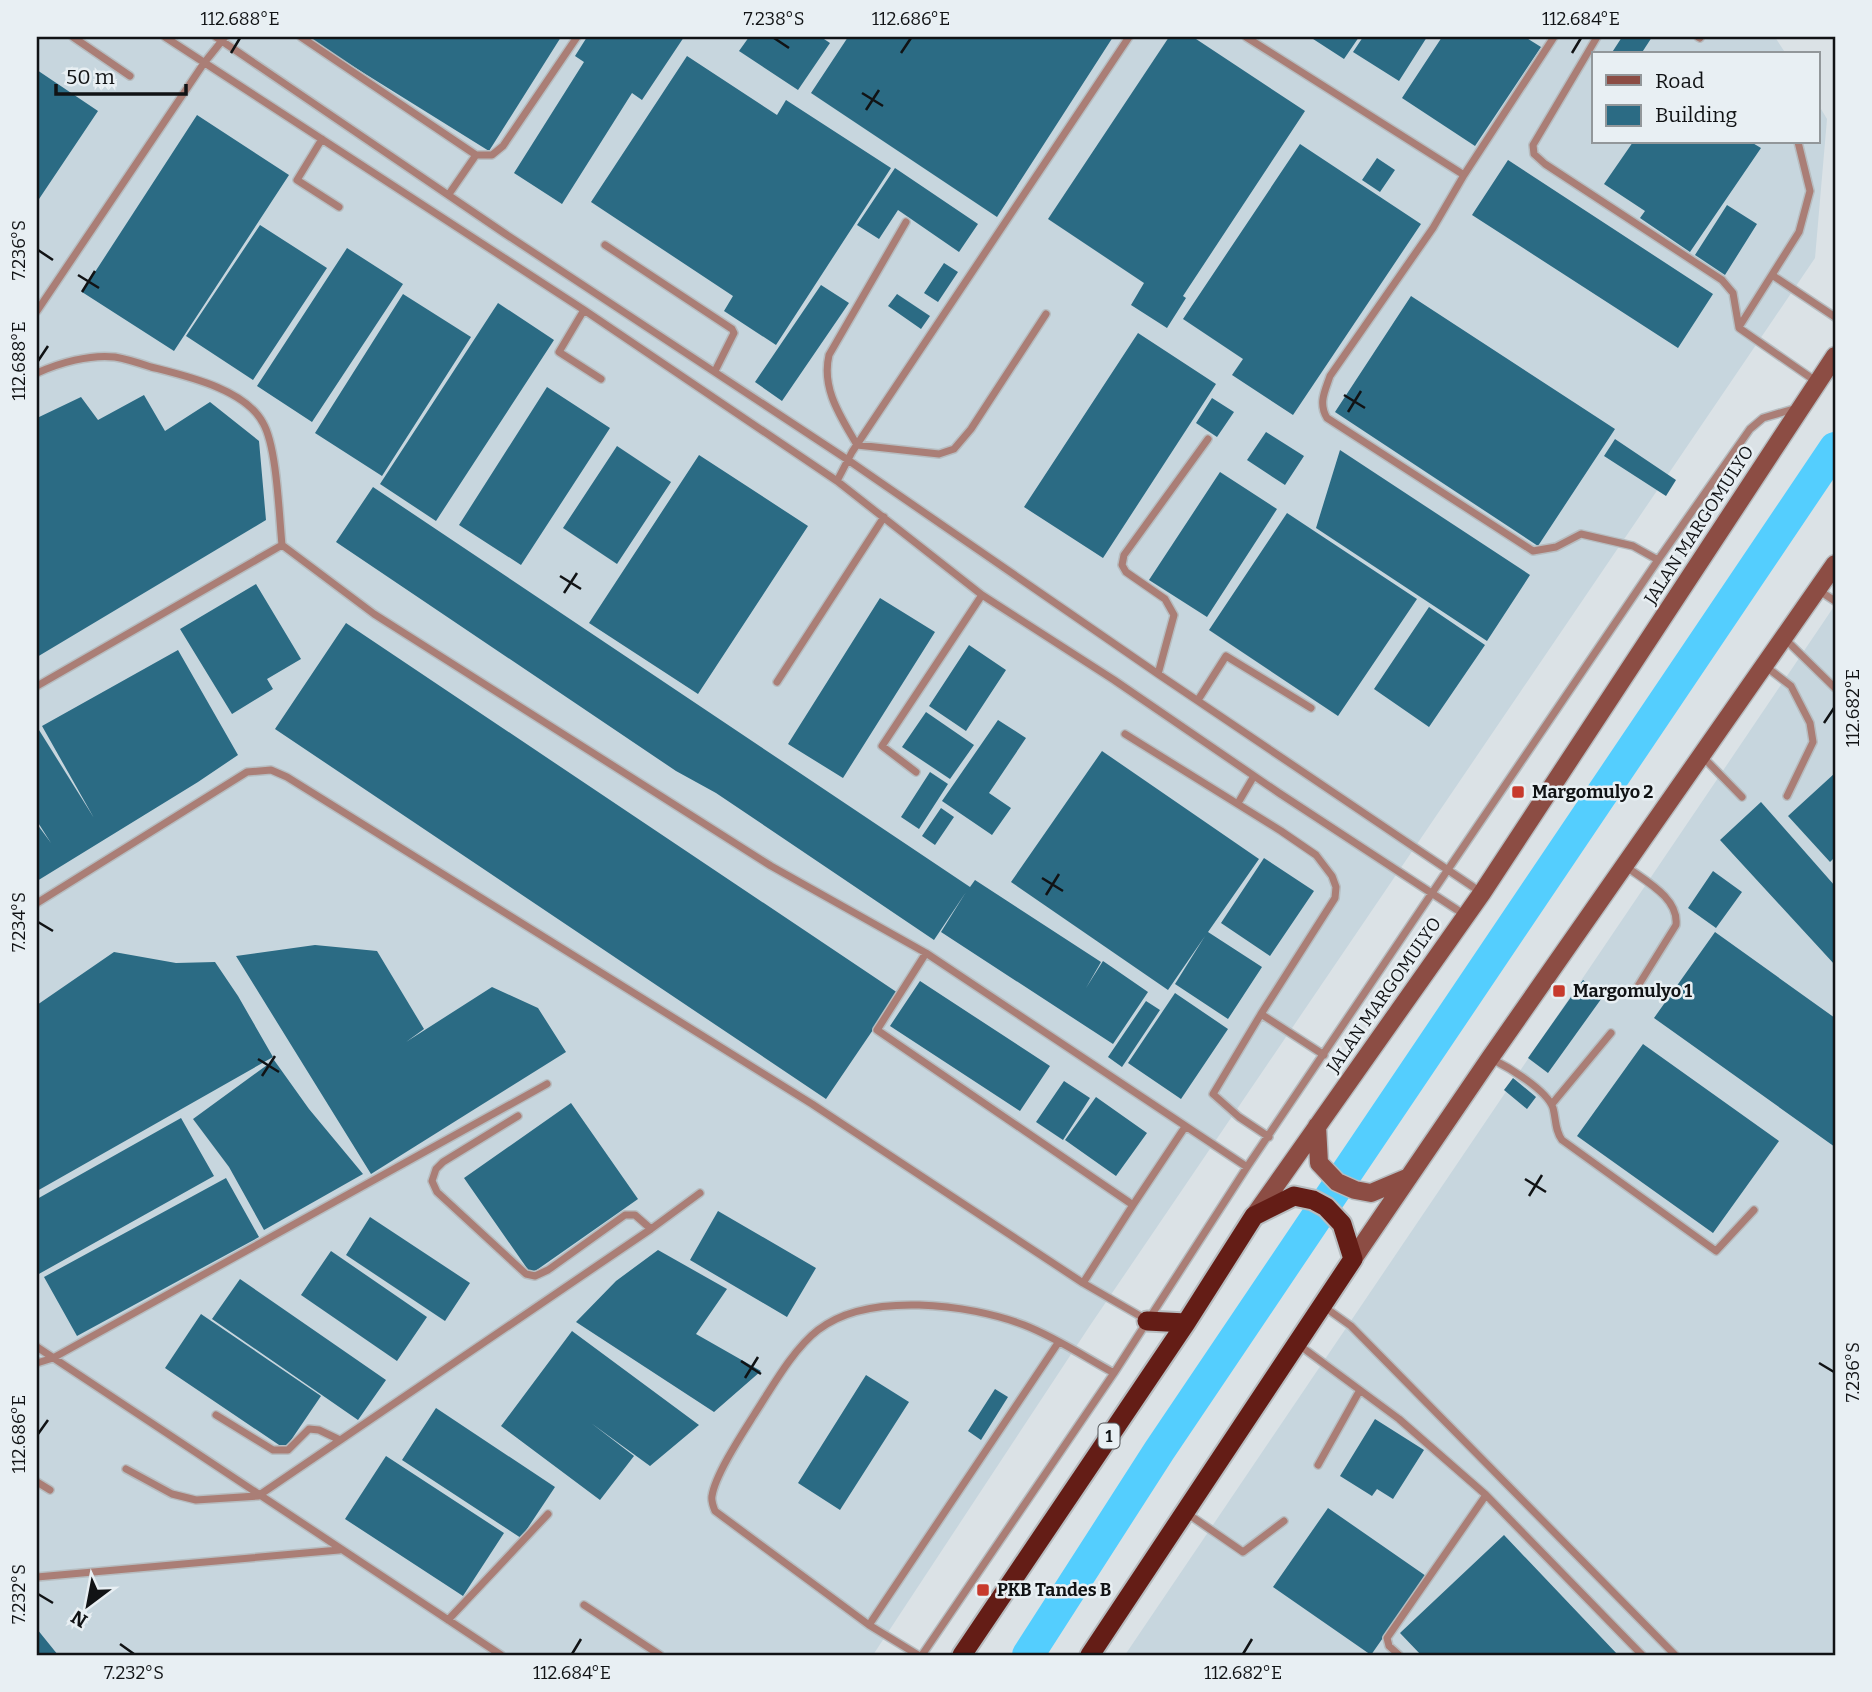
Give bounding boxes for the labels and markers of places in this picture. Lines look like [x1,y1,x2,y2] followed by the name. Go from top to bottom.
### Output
[1532,781,1653,803] place label: Margomulyo 2
[1510,784,1526,800] marker: Margomulyo 2
[1573,980,1692,1002] place label: Margomulyo 1
[1551,983,1567,999] marker: Margomulyo 1
[997,1579,1112,1601] place label: PKB Tandes B
[975,1582,991,1598] marker: PKB Tandes B

